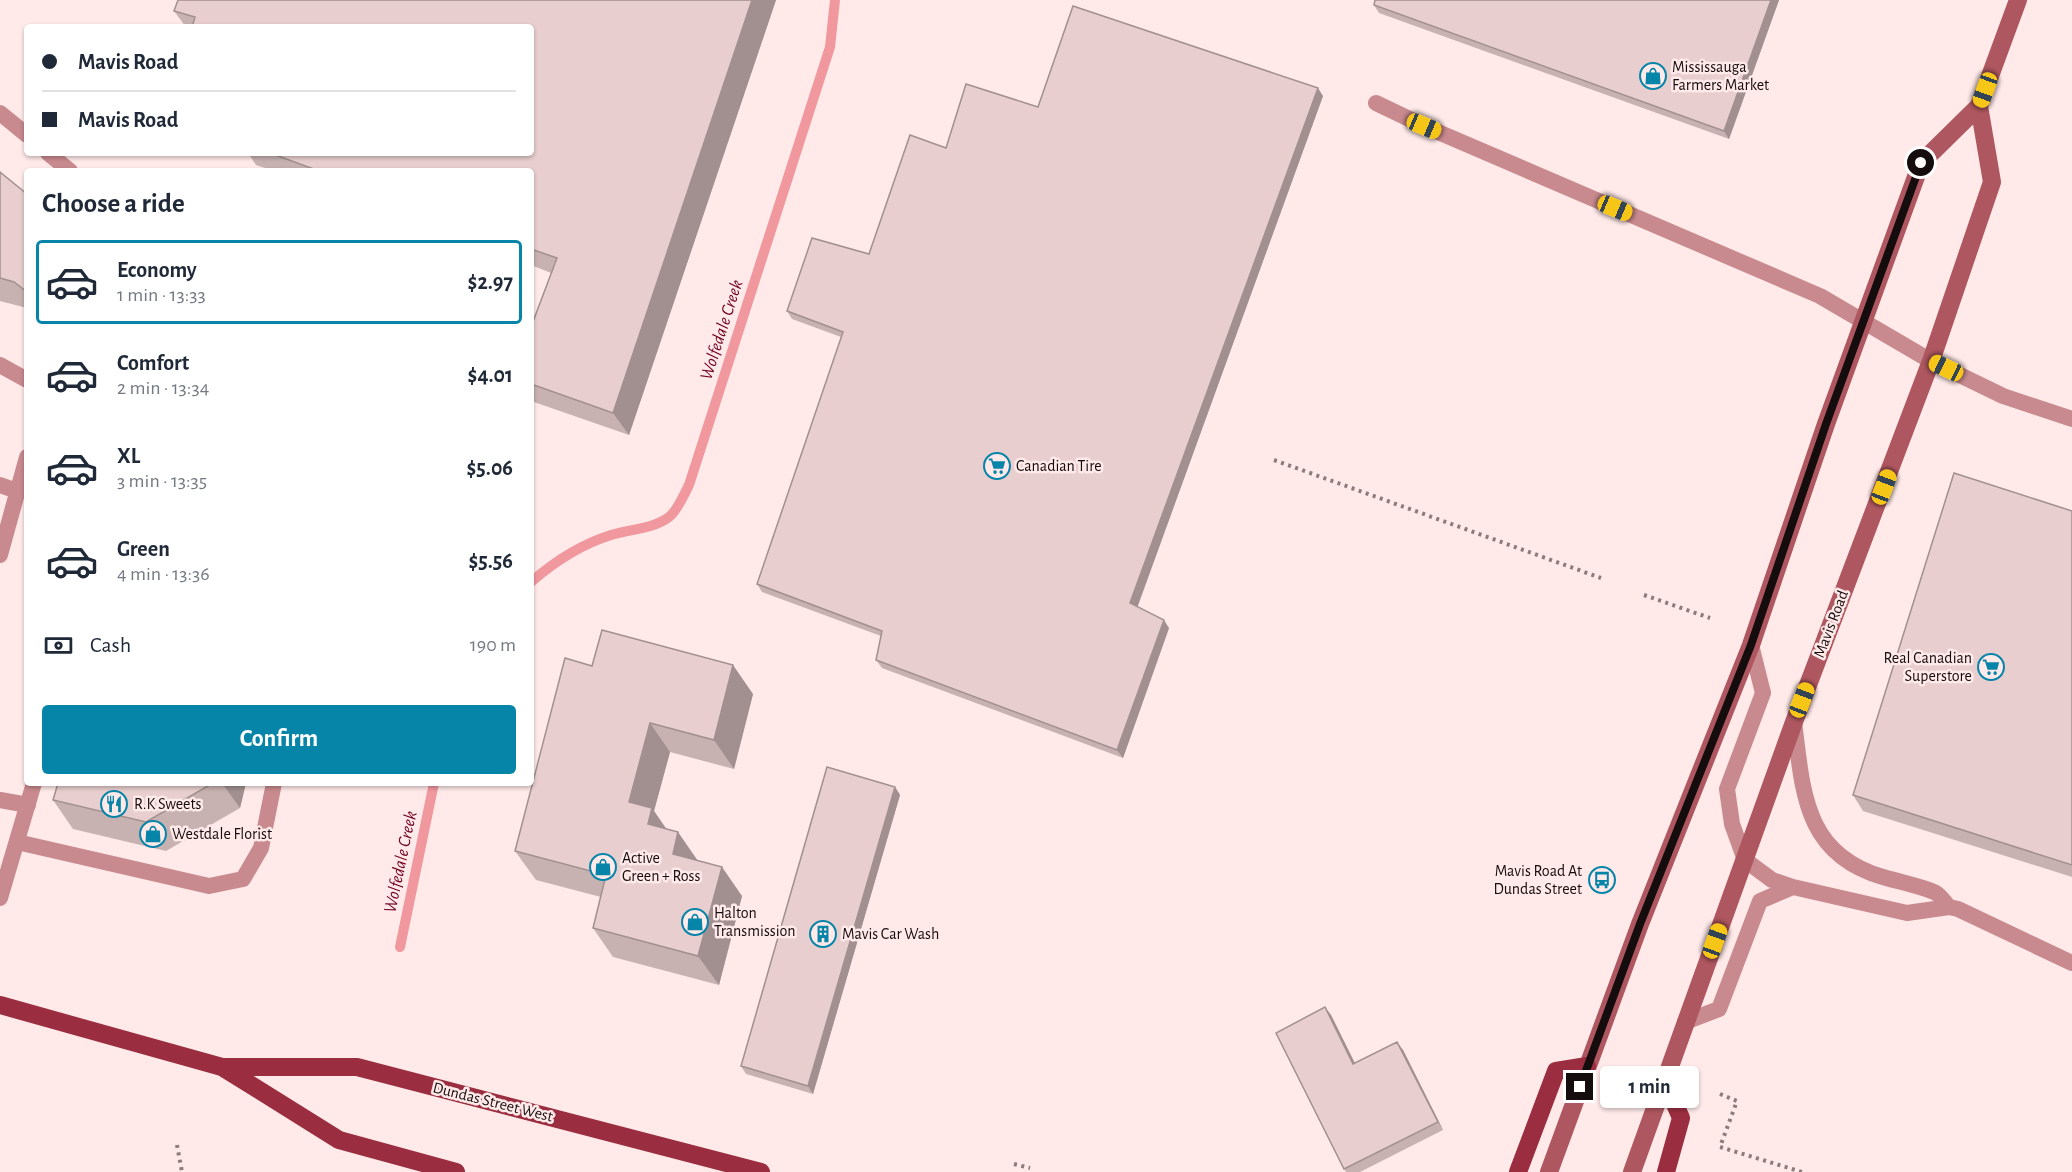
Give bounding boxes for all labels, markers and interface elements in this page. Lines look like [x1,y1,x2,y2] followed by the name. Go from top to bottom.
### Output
[78,51,178,73] text: Mavis Road
[1672,59,1769,93] place label: Mississauga Farmers Market
[1638,61,1668,91] shop icon: Mississauga Farmers Market
[1970,70,2000,110] car
[78,109,178,131] text: Mavis Road
[1404,111,1444,141] car
[1907,149,1934,176] route start
[42,190,185,217] text: Choose a ride
[1595,193,1635,223] car
[45,255,99,309] icon: car
[117,259,197,281] text: Economy
[468,271,513,293] text: $2.97
[697,278,747,382] water label: Wolfedale Creek
[117,285,206,305] text: 1 min · 13:33
[45,348,99,402] icon: car
[117,352,189,374] text: Comfort
[1926,352,1966,384] car
[468,364,513,386] text: $4.01
[117,378,209,398] text: 2 min · 13:34
[45,441,99,495] icon: car
[117,445,140,467] text: XL
[982,451,1012,481] supermarket icon: Canadian Tire
[466,457,513,479] text: $5.06
[1016,458,1102,474] place label: Canadian Tire
[1869,467,1899,507] car
[117,471,207,491] text: 3 min · 13:35
[45,534,99,588] icon: car
[117,538,170,560] text: Green
[468,550,513,572] text: $5.56
[117,564,210,584] text: 4 min · 13:36
[1811,588,1851,660] street label: Mavis Road
[42,629,75,662] icon: cash
[90,634,131,656] text: Cash
[470,635,516,655] text: 190 m
[1884,650,1972,684] place label: Real Canadian Superstore
[1976,652,2006,682] supermarket icon: Real Canadian Superstore
[1787,680,1817,720] car
[42,705,516,774] button: Confirm
[99,789,129,819] restaurant icon: R.K Sweets
[134,796,202,812] place label: R.K Sweets
[381,809,421,915] water label: Wolfedale Creek
[138,819,168,849] shop icon: Westdale Florist
[172,826,272,842] place label: Westdale Florist
[622,850,700,884] place label: Active Green + Ross
[588,852,618,882] shop icon: Active Green + Ross
[1494,863,1582,897] place label: Mavis Road At Dundas Street
[1587,865,1617,895] bus stop icon: Mavis Road At Dundas Street
[714,905,796,939] place label: Halton Transmission
[680,907,710,937] shop icon: Halton Transmission
[808,919,838,949] building icon: Mavis Car Wash
[1700,921,1730,961] car
[842,926,939,942] place label: Mavis Car Wash
[1601,1066,1700,1108] callout: 1 min
[1566,1073,1593,1100] route end
[1628,1077,1671,1097] text: 1 min
[431,1079,555,1125] street label: Dundas Street West

